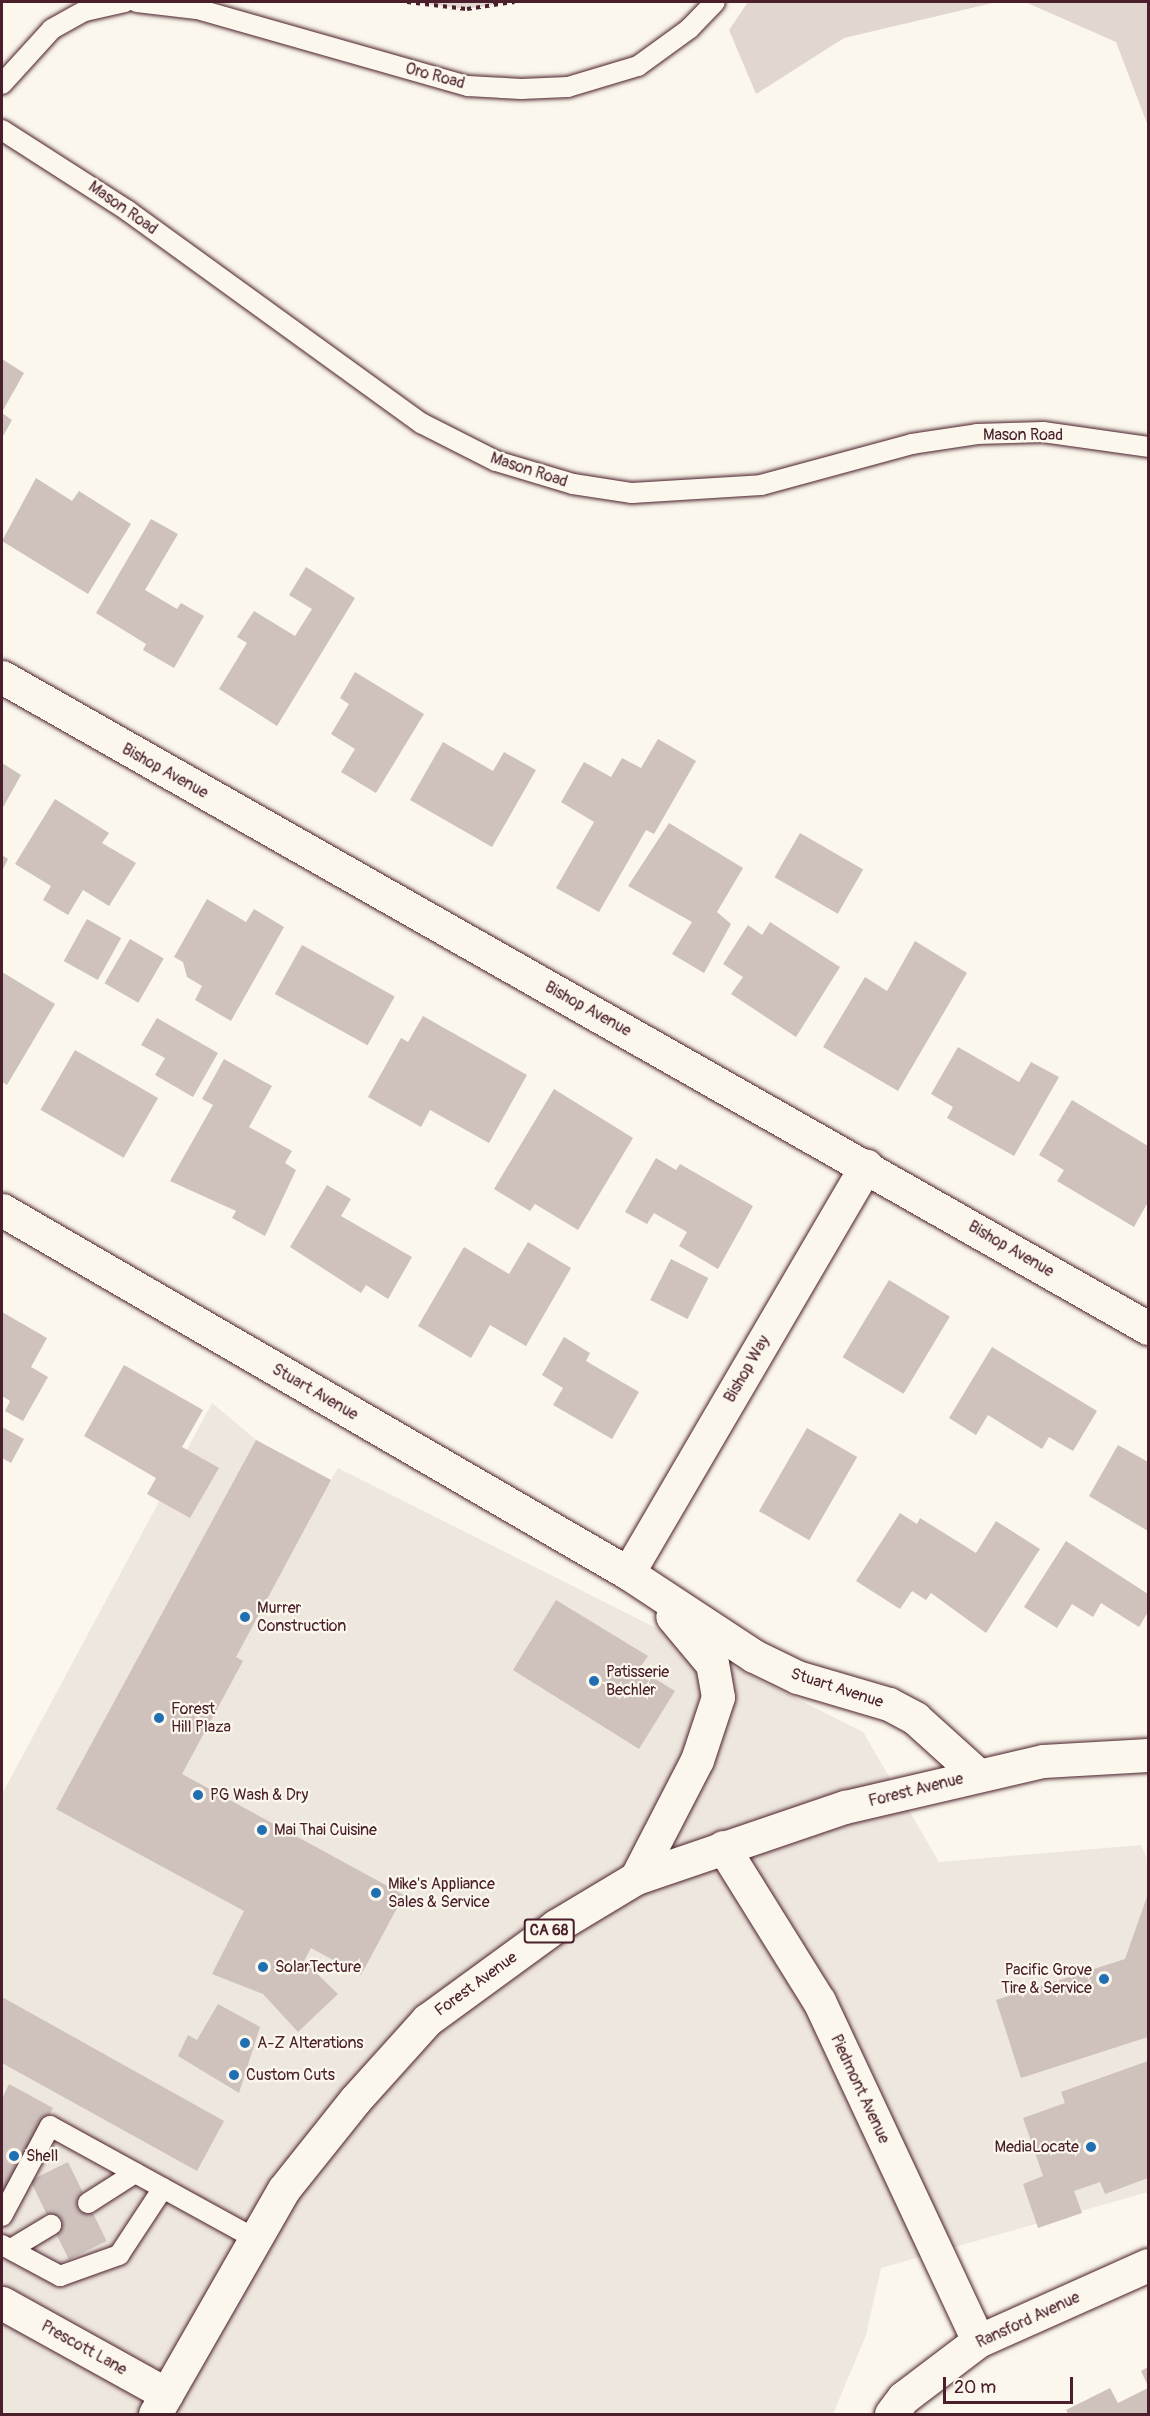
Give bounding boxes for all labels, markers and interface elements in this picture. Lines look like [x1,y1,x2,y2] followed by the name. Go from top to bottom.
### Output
[403,59,467,93] street label: Oro Road
[85,177,161,239] street label: Mason Road
[983,425,1063,445] street label: Mason Road
[488,448,570,492] street label: Mason Road
[119,739,211,803] street label: Bishop Avenue
[542,977,634,1041] street label: Bishop Avenue
[965,1217,1057,1281] street label: Bishop Avenue
[720,1332,774,1406] street label: Bishop Way
[269,1360,361,1424] street label: Stuart Avenue
[257,1598,346,1636] place label: Murrer Construction
[238,1610,252,1624] marker: Murrer Construction
[606,1662,669,1700] place label: Patisserie Bechler
[788,1664,886,1712] street label: Stuart Avenue
[587,1674,601,1688] marker: Patisserie Bechler
[171,1699,231,1737] place label: Forest Hill Plaza
[152,1711,166,1725] marker: Forest Hill Plaza
[867,1769,965,1811] street label: Forest Avenue
[210,1785,308,1805] place label: PG Wash & Dry
[191,1788,205,1802] marker: PG Wash & Dry
[274,1820,377,1840] place label: Mai Thai Cuisine
[255,1823,269,1837] marker: Mai Thai Cuisine
[388,1874,495,1912] place label: Mike's Appliance Sales & Service
[369,1886,383,1900] marker: Mike's Appliance Sales & Service
[524,1919,574,1943] road number: CA 68
[431,1948,521,2020] street label: Forest Avenue
[275,1957,361,1977] place label: SolarTecture
[256,1960,270,1974] marker: SolarTecture
[1001,1960,1092,1998] place label: Pacific Grove Tire & Service
[1097,1972,1111,1986] marker: Pacific Grove Tire & Service
[826,2031,894,2147] street label: Piedmont Avenue
[257,2033,363,2053] place label: A-Z Alterations
[238,2036,252,2050] marker: A-Z Alterations
[246,2065,335,2085] place label: Custom Cuts
[227,2068,241,2082] marker: Custom Cuts
[994,2137,1079,2157] place label: MediaLocate
[1084,2140,1098,2154] marker: MediaLocate
[26,2146,58,2166] place label: Shell
[7,2149,21,2163] marker: Shell
[973,2288,1083,2352] street label: Ransford Avenue
[38,2317,130,2379] street label: Prescott Lane
[946,2365,1076,2403] scale bar
[954,2376,996,2399] text: 20 m

